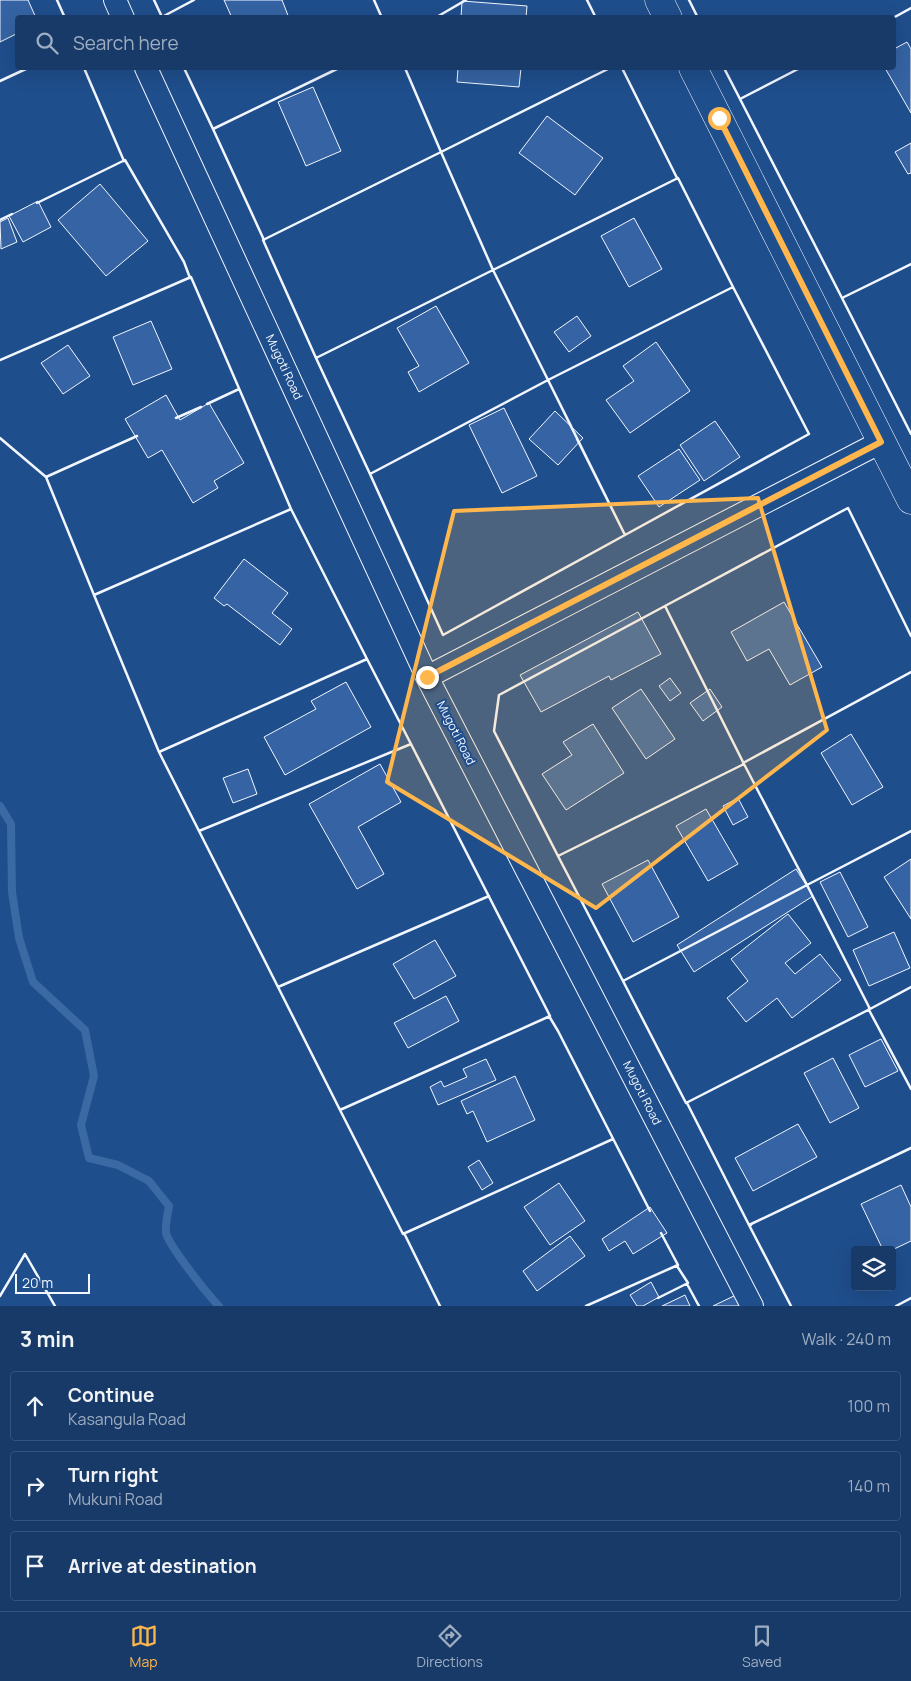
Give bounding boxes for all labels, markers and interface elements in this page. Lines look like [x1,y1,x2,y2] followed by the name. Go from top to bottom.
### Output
[15,15,896,70] search box
[33,29,61,57] icon: search
[73,30,179,56] text: Search here
[708,107,731,130] route start
[262,332,307,402] street label: Mugoti Road
[416,666,439,689] route end
[433,698,480,768] street label: Mugoti Road
[619,1058,666,1128] street label: Mugoti Road
[851,1246,896,1291] map controls
[851,1246,896,1291] button: layers
[15,1271,90,1294] scale bar
[22,1273,53,1292] text: 20 m
[20,1325,74,1353] text: 3 min
[801,1328,891,1350] text: Walk · 240 m
[68,1382,154,1408] text: Continue
[21,1392,49,1420] icon: ahead
[847,1395,890,1417] text: 100 m
[68,1408,186,1430] text: Kasangula Road
[68,1462,158,1488] text: Turn right
[21,1472,49,1500] icon: right
[848,1475,890,1497] text: 140 m
[68,1488,163,1510] text: Mukuni Road
[21,1552,49,1580] icon: arrive
[68,1553,257,1579] text: Arrive at destination
[130,1622,158,1671] tab: Map
[417,1622,483,1671] tab: Directions
[742,1622,781,1671] tab: Saved

